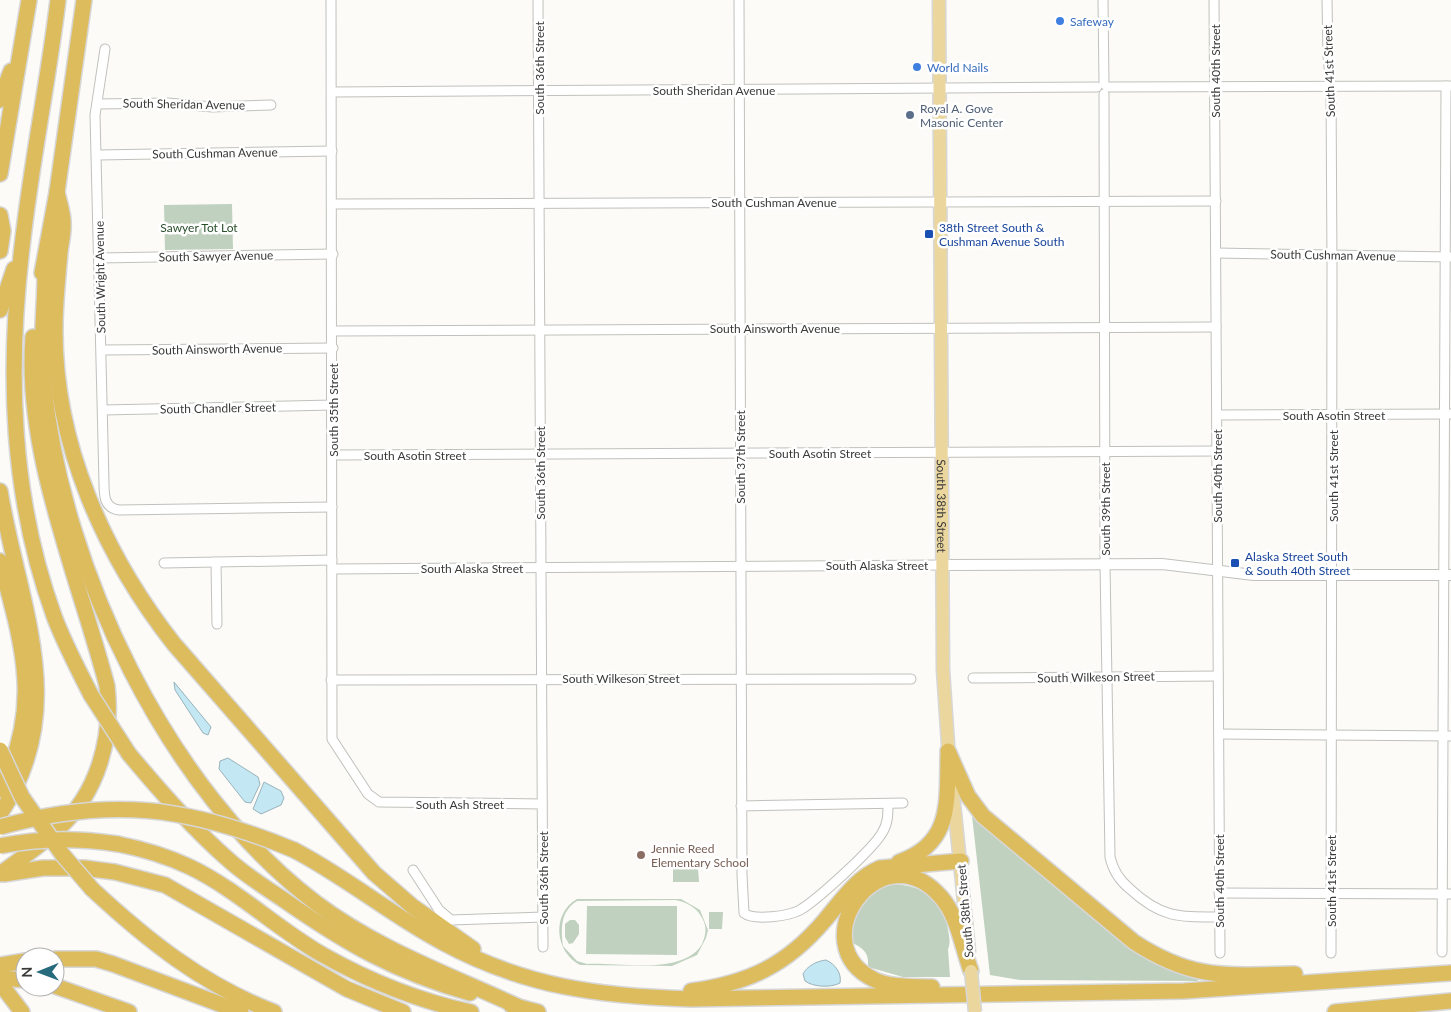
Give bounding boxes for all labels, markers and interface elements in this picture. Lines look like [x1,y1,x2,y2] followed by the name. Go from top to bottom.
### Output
[1070,14,1115,29] place label: Safeway
[1054,15,1066,27] marker: Safeway
[532,20,547,115] street label: South 36th Street
[1208,23,1223,118] street label: South 40th Street
[1320,24,1338,117] street label: South 41st Street
[927,60,988,75] place label: World Nails
[911,61,923,73] marker: World Nails
[653,83,775,98] street label: South Sheridan Avenue
[123,95,245,113] street label: South Sheridan Avenue
[920,101,1004,130] place label: Royal A. Gove Masonic Center
[904,109,916,121] marker: Royal A. Gove Masonic Center
[152,144,278,162] street label: South Cushman Avenue
[711,195,837,210] street label: South Cushman Avenue
[160,220,238,235] park label: Sawyer Tot Lot
[939,220,1064,249] place label: 38th Street South & Cushman Avenue South
[92,221,108,333] street label: South Wright Avenue
[923,228,935,240] marker: 38th Street South & Cushman Avenue South
[1270,246,1396,264] street label: South Cushman Avenue
[159,248,273,264] street label: South Sawyer Avenue
[710,321,840,336] street label: South Ainsworth Avenue
[152,340,282,358] street label: South Ainsworth Avenue
[326,362,341,457] street label: South 35th Street
[160,399,277,417] street label: South Chandler Street
[1283,408,1386,423] street label: South Asotin Street
[733,409,748,504] street label: South 37th Street
[533,425,548,520] street label: South 36th Street
[1210,428,1225,523] street label: South 40th Street
[1326,429,1341,522] street label: South 41st Street
[769,446,872,461] street label: South Asotin Street
[364,448,467,463] street label: South Asotin Street
[934,459,950,554] street label: South 38th Street
[1098,461,1113,556] street label: South 39th Street
[1245,549,1351,578] place label: Alaska Street South & South 40th Street
[1229,557,1241,569] marker: Alaska Street South & South 40th Street
[826,558,929,573] street label: South Alaska Street
[421,561,524,576] street label: South Alaska Street
[1037,668,1156,686] street label: South Wilkeson Street
[562,671,680,686] street label: South Wilkeson Street
[416,797,505,812] street label: South Ash Street
[536,830,551,925] street label: South 36th Street
[1212,833,1227,928] street label: South 40th Street
[1324,834,1339,927] street label: South 41st Street
[651,841,749,870] place label: Jennie Reed Elementary School
[635,849,647,861] marker: Jennie Reed Elementary School
[953,863,977,958] street label: South 38th Street
[15,947,65,997] north arrow
[18,967,35,978] text: N

